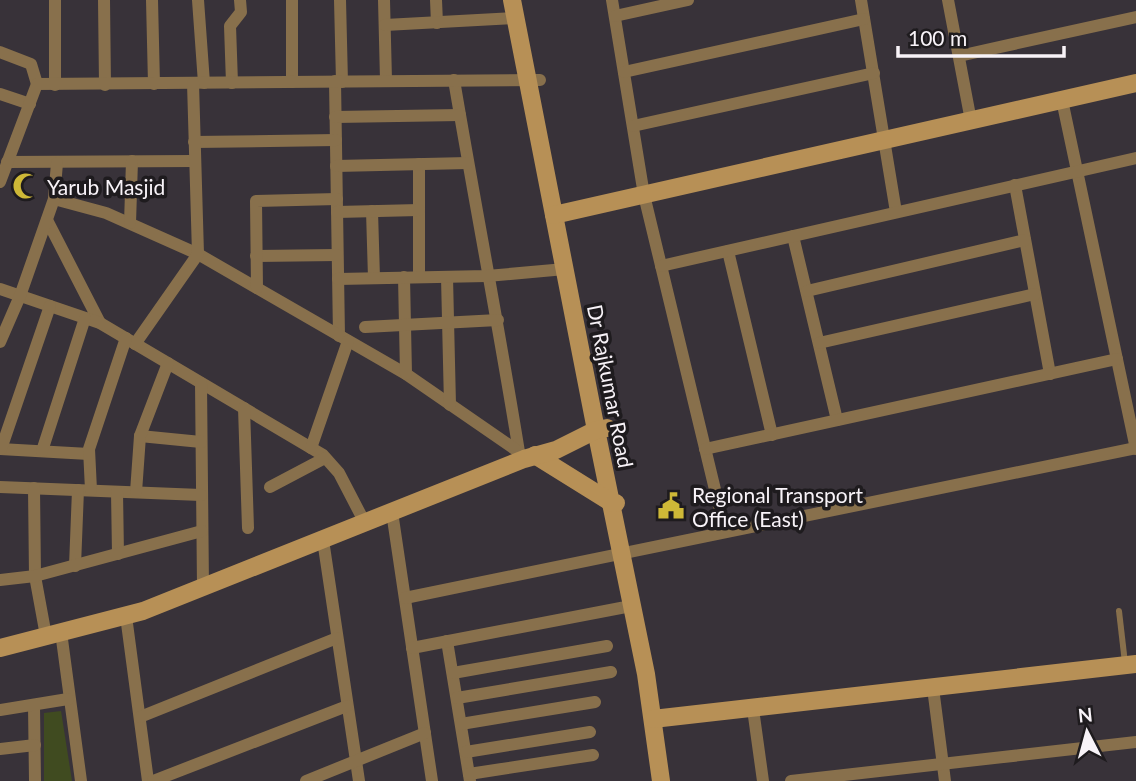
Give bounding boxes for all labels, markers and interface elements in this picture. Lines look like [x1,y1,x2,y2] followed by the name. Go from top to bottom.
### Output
[898,14,1064,58] scale bar
[908,25,967,50] text: 100 m
[11,171,41,201] mosque icon: Yarub Masjid
[47,174,165,199] place label: Yarub Masjid
[583,302,639,470] street label: Dr Rajkumar Road
[692,482,863,531] place label: Regional Transport Office (East)
[656,491,686,521] public building icon: Regional Transport Office (East)
[1052,697,1122,767] north arrow
[1077,702,1094,727] text: N

